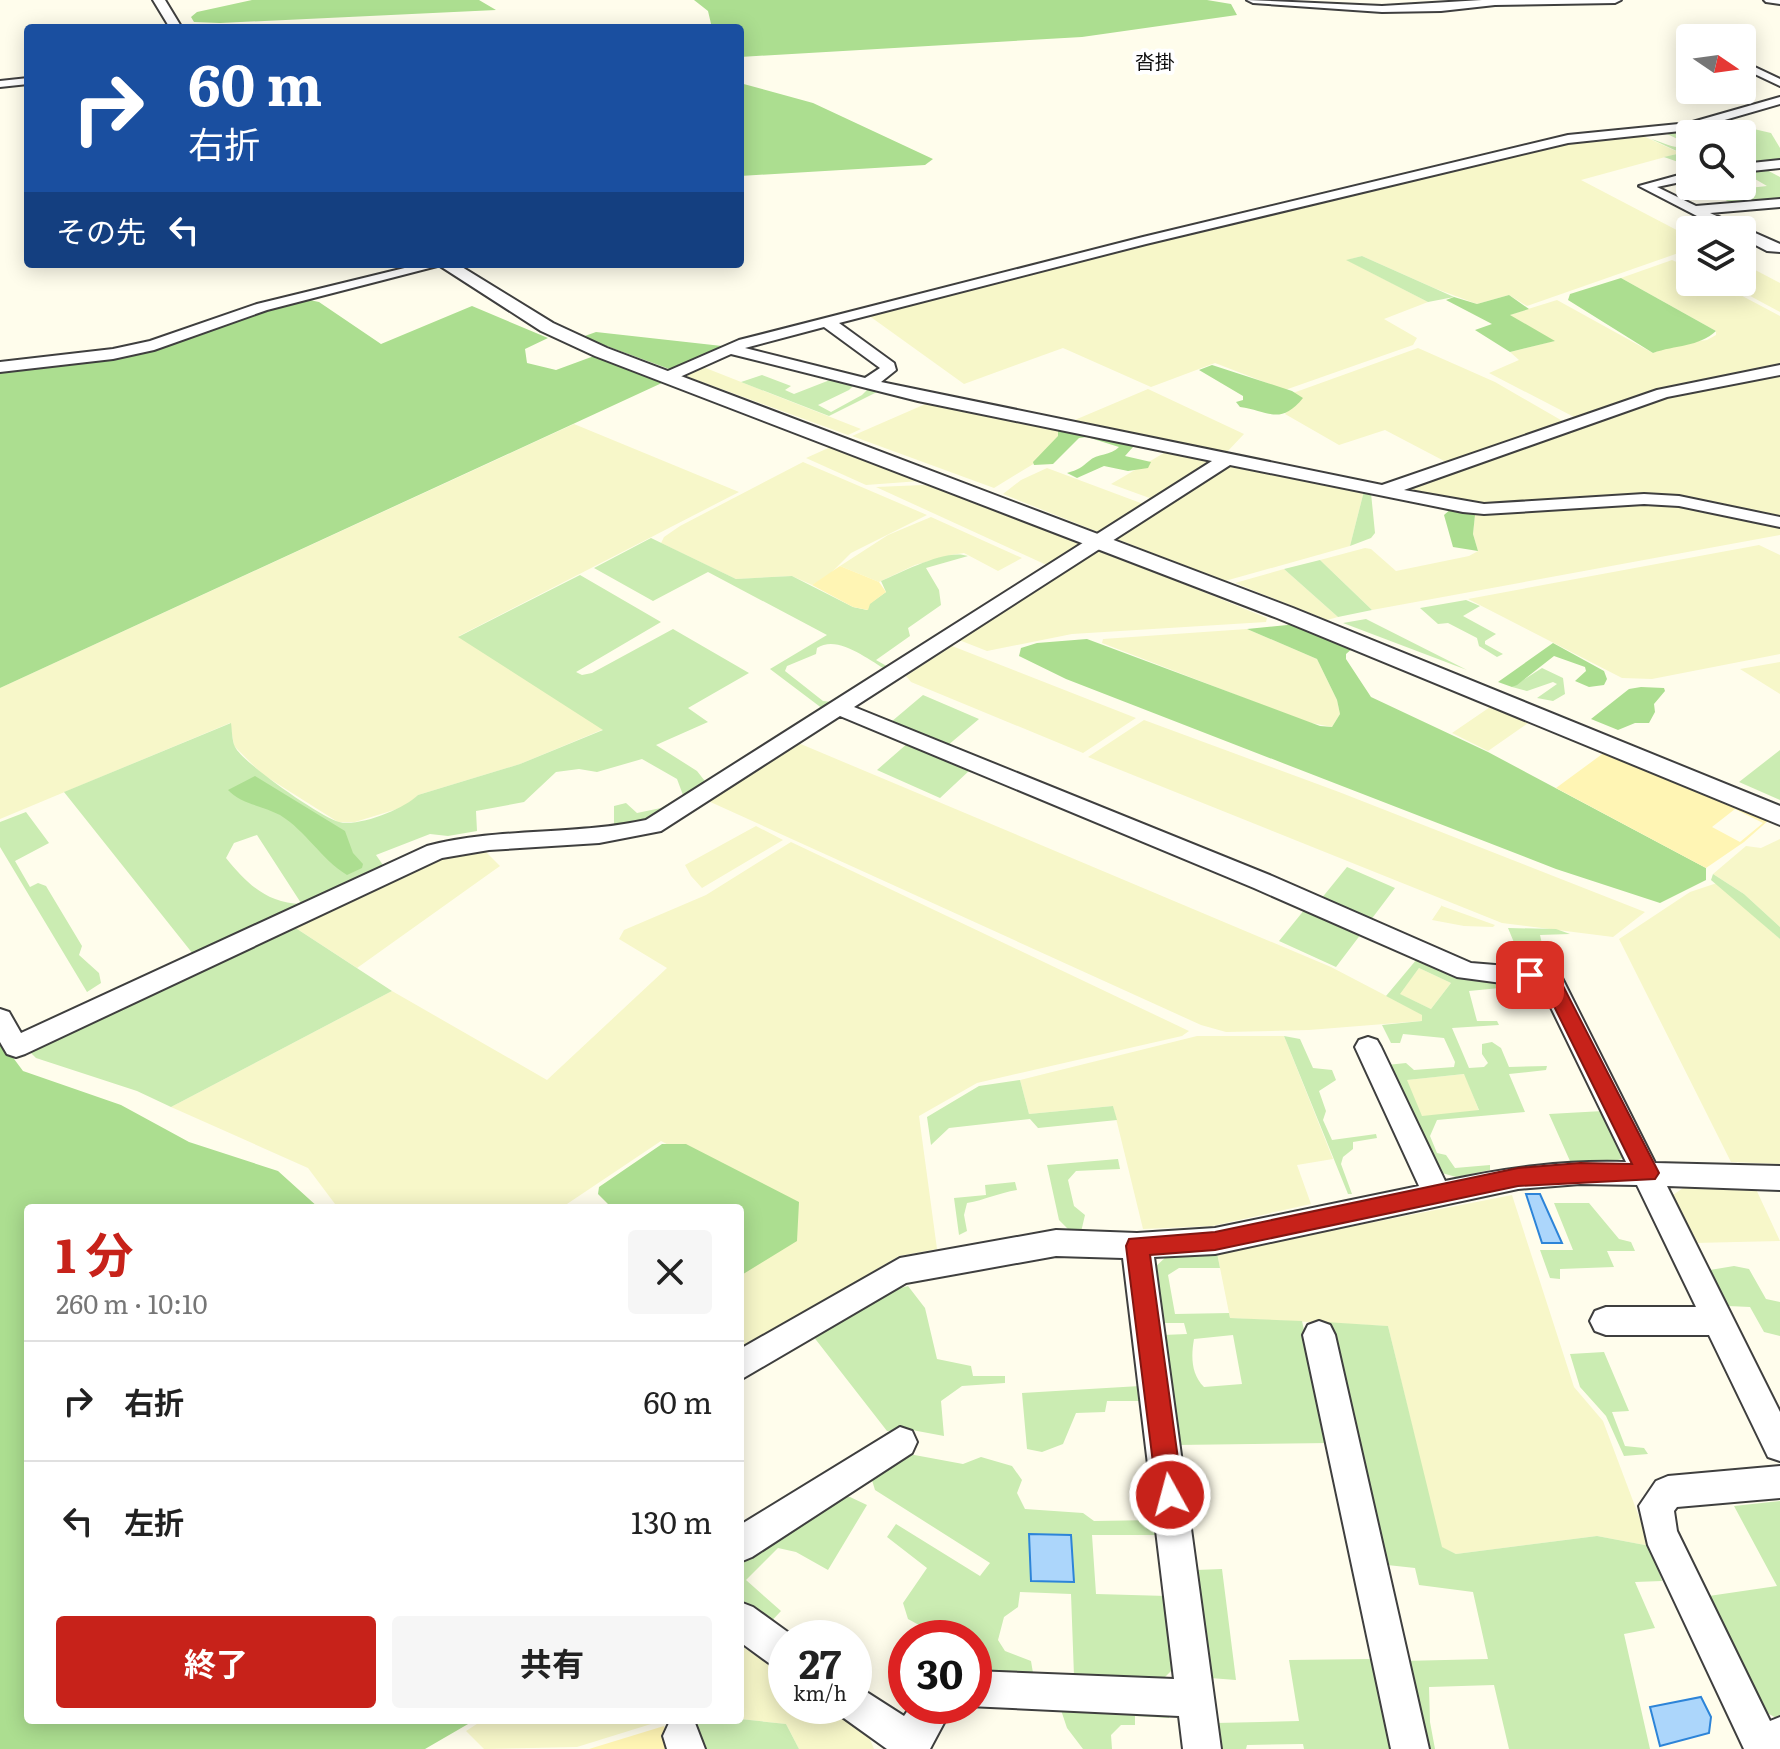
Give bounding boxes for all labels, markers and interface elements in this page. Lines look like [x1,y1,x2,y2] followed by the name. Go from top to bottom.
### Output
[1676,24,1756,104] north arrow
[1676,24,1756,296] map controls
[188,40,322,123] text: 60 m
[1135,45,1175,75] district label: 沓掛
[56,56,160,160] icon: right
[188,116,260,169] text: 右折
[1676,120,1756,200] button: search
[56,208,146,252] text: その先
[162,208,206,252] icon: left
[1676,216,1756,296] button: layers
[1496,941,1564,1009] pin
[1508,953,1552,997] icon: arrive
[56,1217,133,1288] text: 1 分
[628,1230,712,1314] button: close
[56,1283,208,1322] text: 260 m · 10:10
[56,1379,100,1423] icon: right
[124,1379,184,1423] text: 右折
[643,1379,712,1423] text: 60 m
[1128,1453,1212,1537] position arrow
[56,1499,100,1543] icon: left
[124,1499,184,1543] text: 左折
[631,1499,712,1543] text: 130 m
[56,1616,376,1708] button: 終了
[392,1616,712,1708] button: 共有
[888,1620,992,1724] speed limit sign: 30
[799,1632,841,1691] text: 27
[793,1677,847,1707] text: km/h

